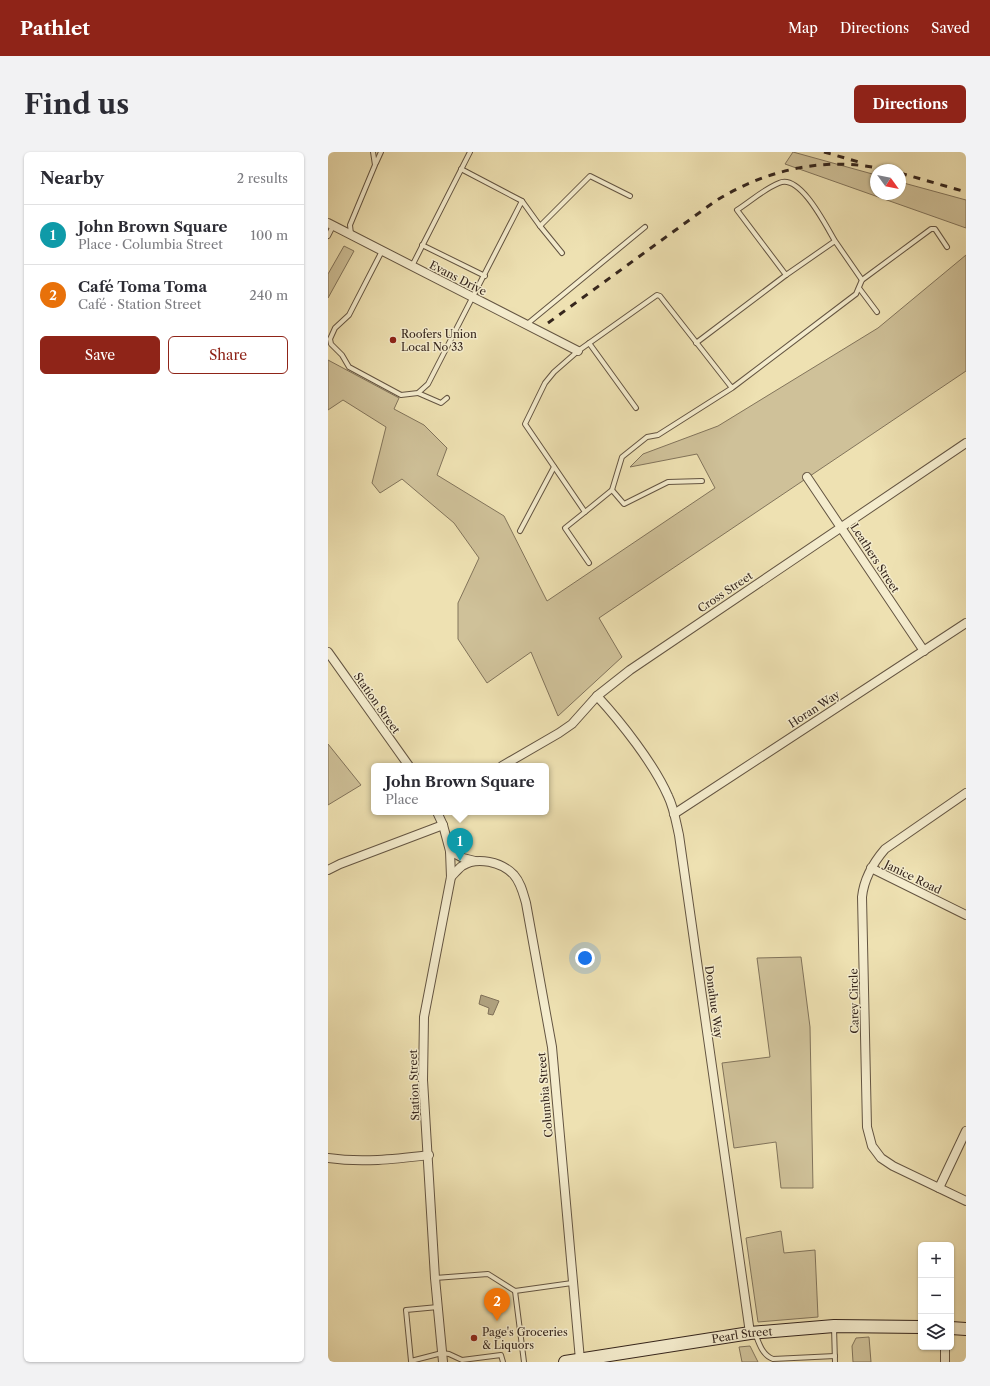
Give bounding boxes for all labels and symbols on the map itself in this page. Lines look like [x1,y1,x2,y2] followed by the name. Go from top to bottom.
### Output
[870,164,906,200] north arrow
[427,258,489,298] street label: Evans Drive
[401,327,477,354] place label: Roofers Union Local No 33
[388,335,398,345] marker: Roofers Union Local No 33
[847,521,903,595] street label: Leathers Street
[695,568,755,616] street label: Cross Street
[351,670,403,736] street label: Station Street
[786,687,843,731] street label: Horan Way
[447,828,473,861] pin: 1
[880,856,944,897] street label: Janice Road
[575,948,595,968] your location
[702,965,726,1040] street label: Donahue Way
[846,968,862,1034] street label: Carey Circle
[406,1049,422,1121] street label: Station Street
[534,1052,556,1138] street label: Columbia Street
[484,1288,510,1321] pin: 2
[711,1324,773,1346] street label: Pearl Street
[482,1325,568,1352] place label: Page's Groceries & Liquors
[469,1333,479,1343] marker: Page's Groceries & Liquors

